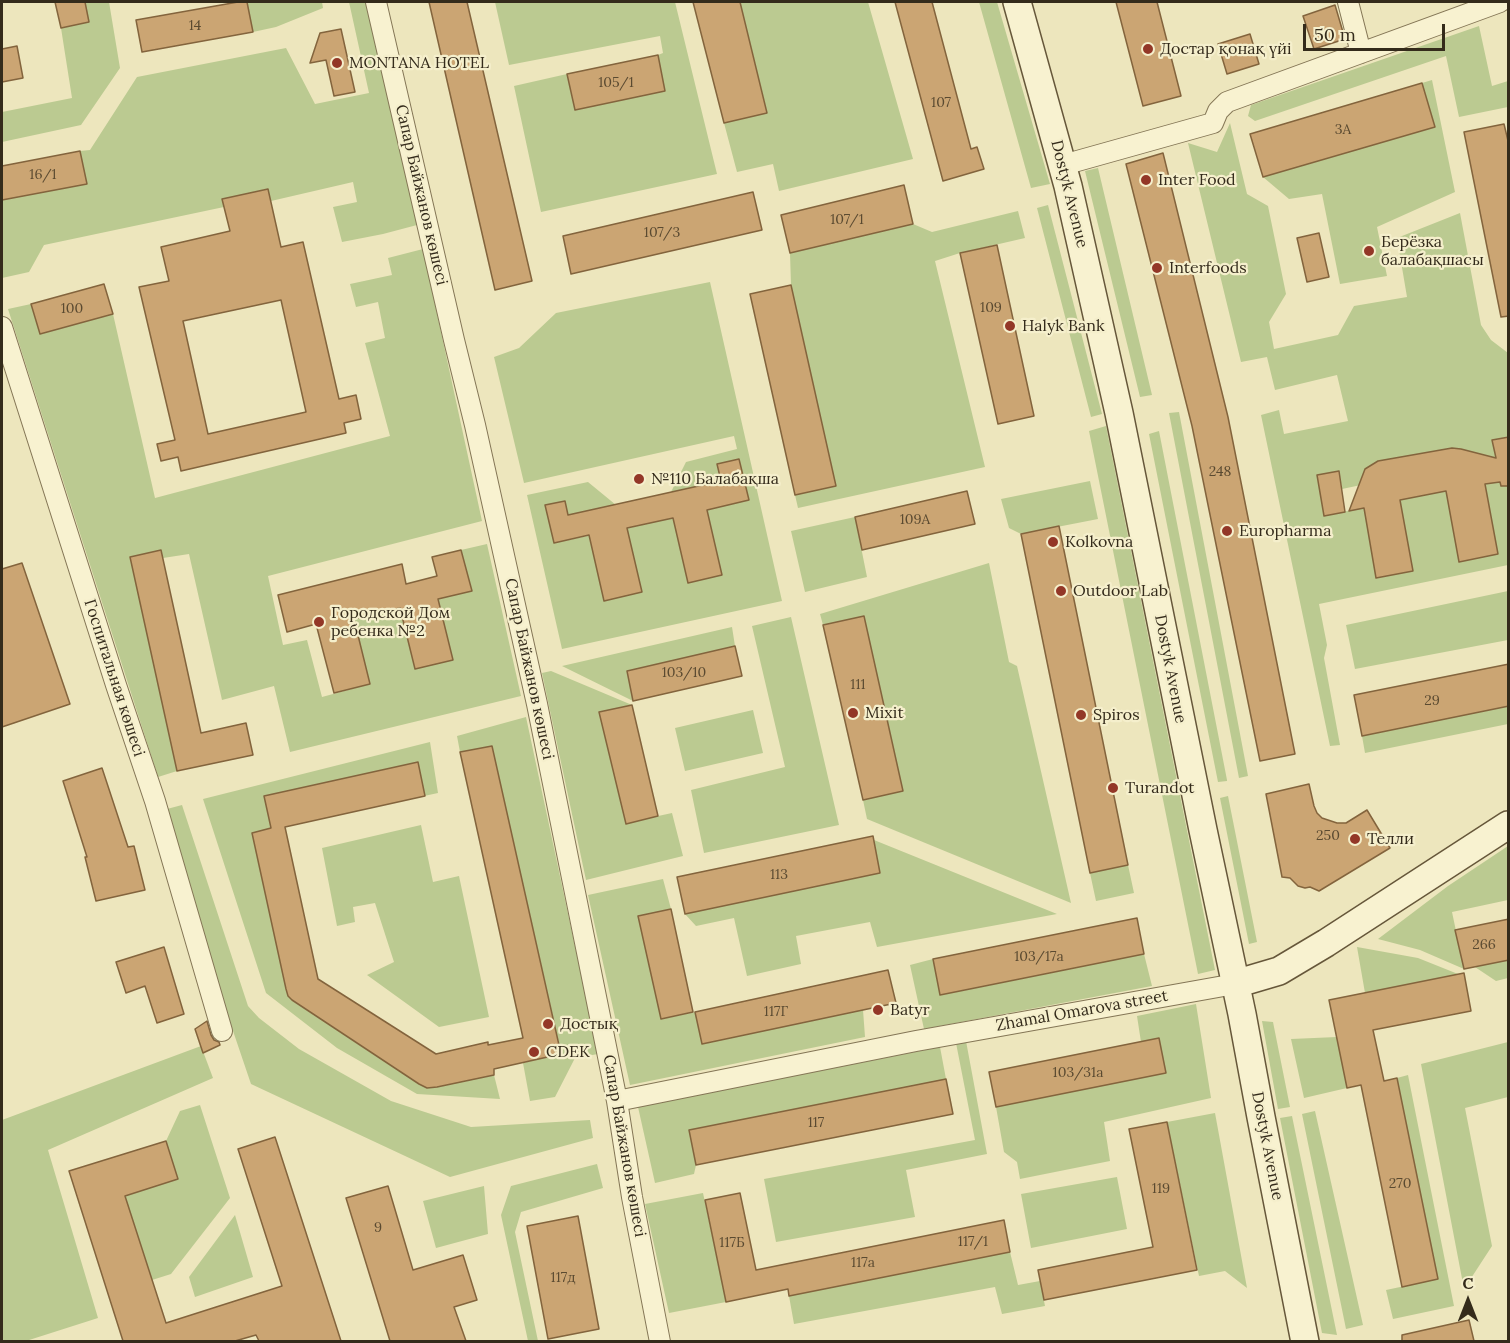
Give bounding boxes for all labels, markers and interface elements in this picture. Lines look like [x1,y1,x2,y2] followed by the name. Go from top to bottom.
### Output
[1306,12,1448,50] scale bar
[189,18,201,34] house number: 14
[1314,23,1356,46] text: 50 m
[1160,39,1292,59] place label: Достар қонақ үйі
[1141,42,1155,56] marker: Достар қонақ үйі
[349,53,489,73] place label: MONTANA HOTEL
[330,56,344,70] marker: MONTANA HOTEL
[598,75,634,91] house number: 105/1
[931,95,951,111] house number: 107
[391,103,451,287] street label: Сапар Байжанов көшесі
[1335,122,1351,138] house number: 3А
[1046,138,1092,250] street label: Dostyk Avenue
[29,167,57,183] house number: 16/1
[1158,170,1236,190] place label: Inter Food
[1139,173,1153,187] marker: Inter Food
[830,212,864,228] house number: 107/1
[644,225,680,241] house number: 107/3
[1381,232,1484,270] place label: Берёзка балабақшасы
[1362,244,1376,258] marker: Берёзка балабақшасы
[1169,258,1247,278] place label: Interfoods
[1150,261,1164,275] marker: Interfoods
[980,300,1002,316] house number: 109
[61,301,83,317] house number: 100
[1022,316,1105,336] place label: Halyk Bank
[1003,319,1017,333] marker: Halyk Bank
[1209,464,1231,480] house number: 248
[651,469,779,489] place label: №110 Балабақша
[632,472,646,486] marker: №110 Балабақша
[900,512,930,528] house number: 109А
[1239,521,1331,541] place label: Europharma
[1220,524,1234,538] marker: Europharma
[1065,532,1133,552] place label: Kolkovna
[1046,535,1060,549] marker: Kolkovna
[500,577,558,761] street label: Сапар Байжанов көшесі
[1073,581,1168,601] place label: Outdoor Lab
[1054,584,1068,598] marker: Outdoor Lab
[80,597,148,759] street label: Госпитальная көшесі
[331,603,450,641] place label: Городской Дом ребенка №2
[1150,613,1190,725] street label: Dostyk Avenue
[312,615,326,629] marker: Городской Дом ребенка №2
[662,665,706,681] house number: 103/10
[850,677,866,693] house number: 111
[1424,693,1440,709] house number: 29
[865,703,904,723] place label: Mixit
[1093,705,1140,725] place label: Spiros
[846,706,860,720] marker: Mixit
[1074,708,1088,722] marker: Spiros
[1125,778,1194,798] place label: Turandot
[1106,781,1120,795] marker: Turandot
[1316,828,1340,844] house number: 250
[1367,829,1414,849] place label: Телли
[1348,832,1362,846] marker: Телли
[770,867,788,883] house number: 113
[1472,937,1496,953] house number: 266
[1014,949,1064,965] house number: 103/17а
[995,986,1169,1036] street label: Zhamal Omarova street
[890,1000,930,1020] place label: Batyr
[871,1003,885,1017] marker: Batyr
[764,1004,788,1020] house number: 117Г
[560,1014,618,1034] place label: Достық
[541,1017,555,1031] marker: Достық
[546,1042,590,1062] place label: CDEK
[527,1045,541,1059] marker: CDEK
[599,1053,649,1239] street label: Сапар Байжанов көшесі
[1053,1065,1103,1081] house number: 103/31а
[1247,1090,1287,1202] street label: Dostyk Avenue
[808,1115,824,1131] house number: 117
[1389,1176,1411,1192] house number: 270
[1152,1181,1170,1197] house number: 119
[374,1220,382,1236] house number: 9
[958,1234,988,1250] house number: 117/1
[719,1235,745,1251] house number: 117Б
[851,1255,875,1271] house number: 117а
[551,1270,575,1286] house number: 117д
[1438,1271,1498,1331] north arrow
[1462,1273,1474,1293] text: С

